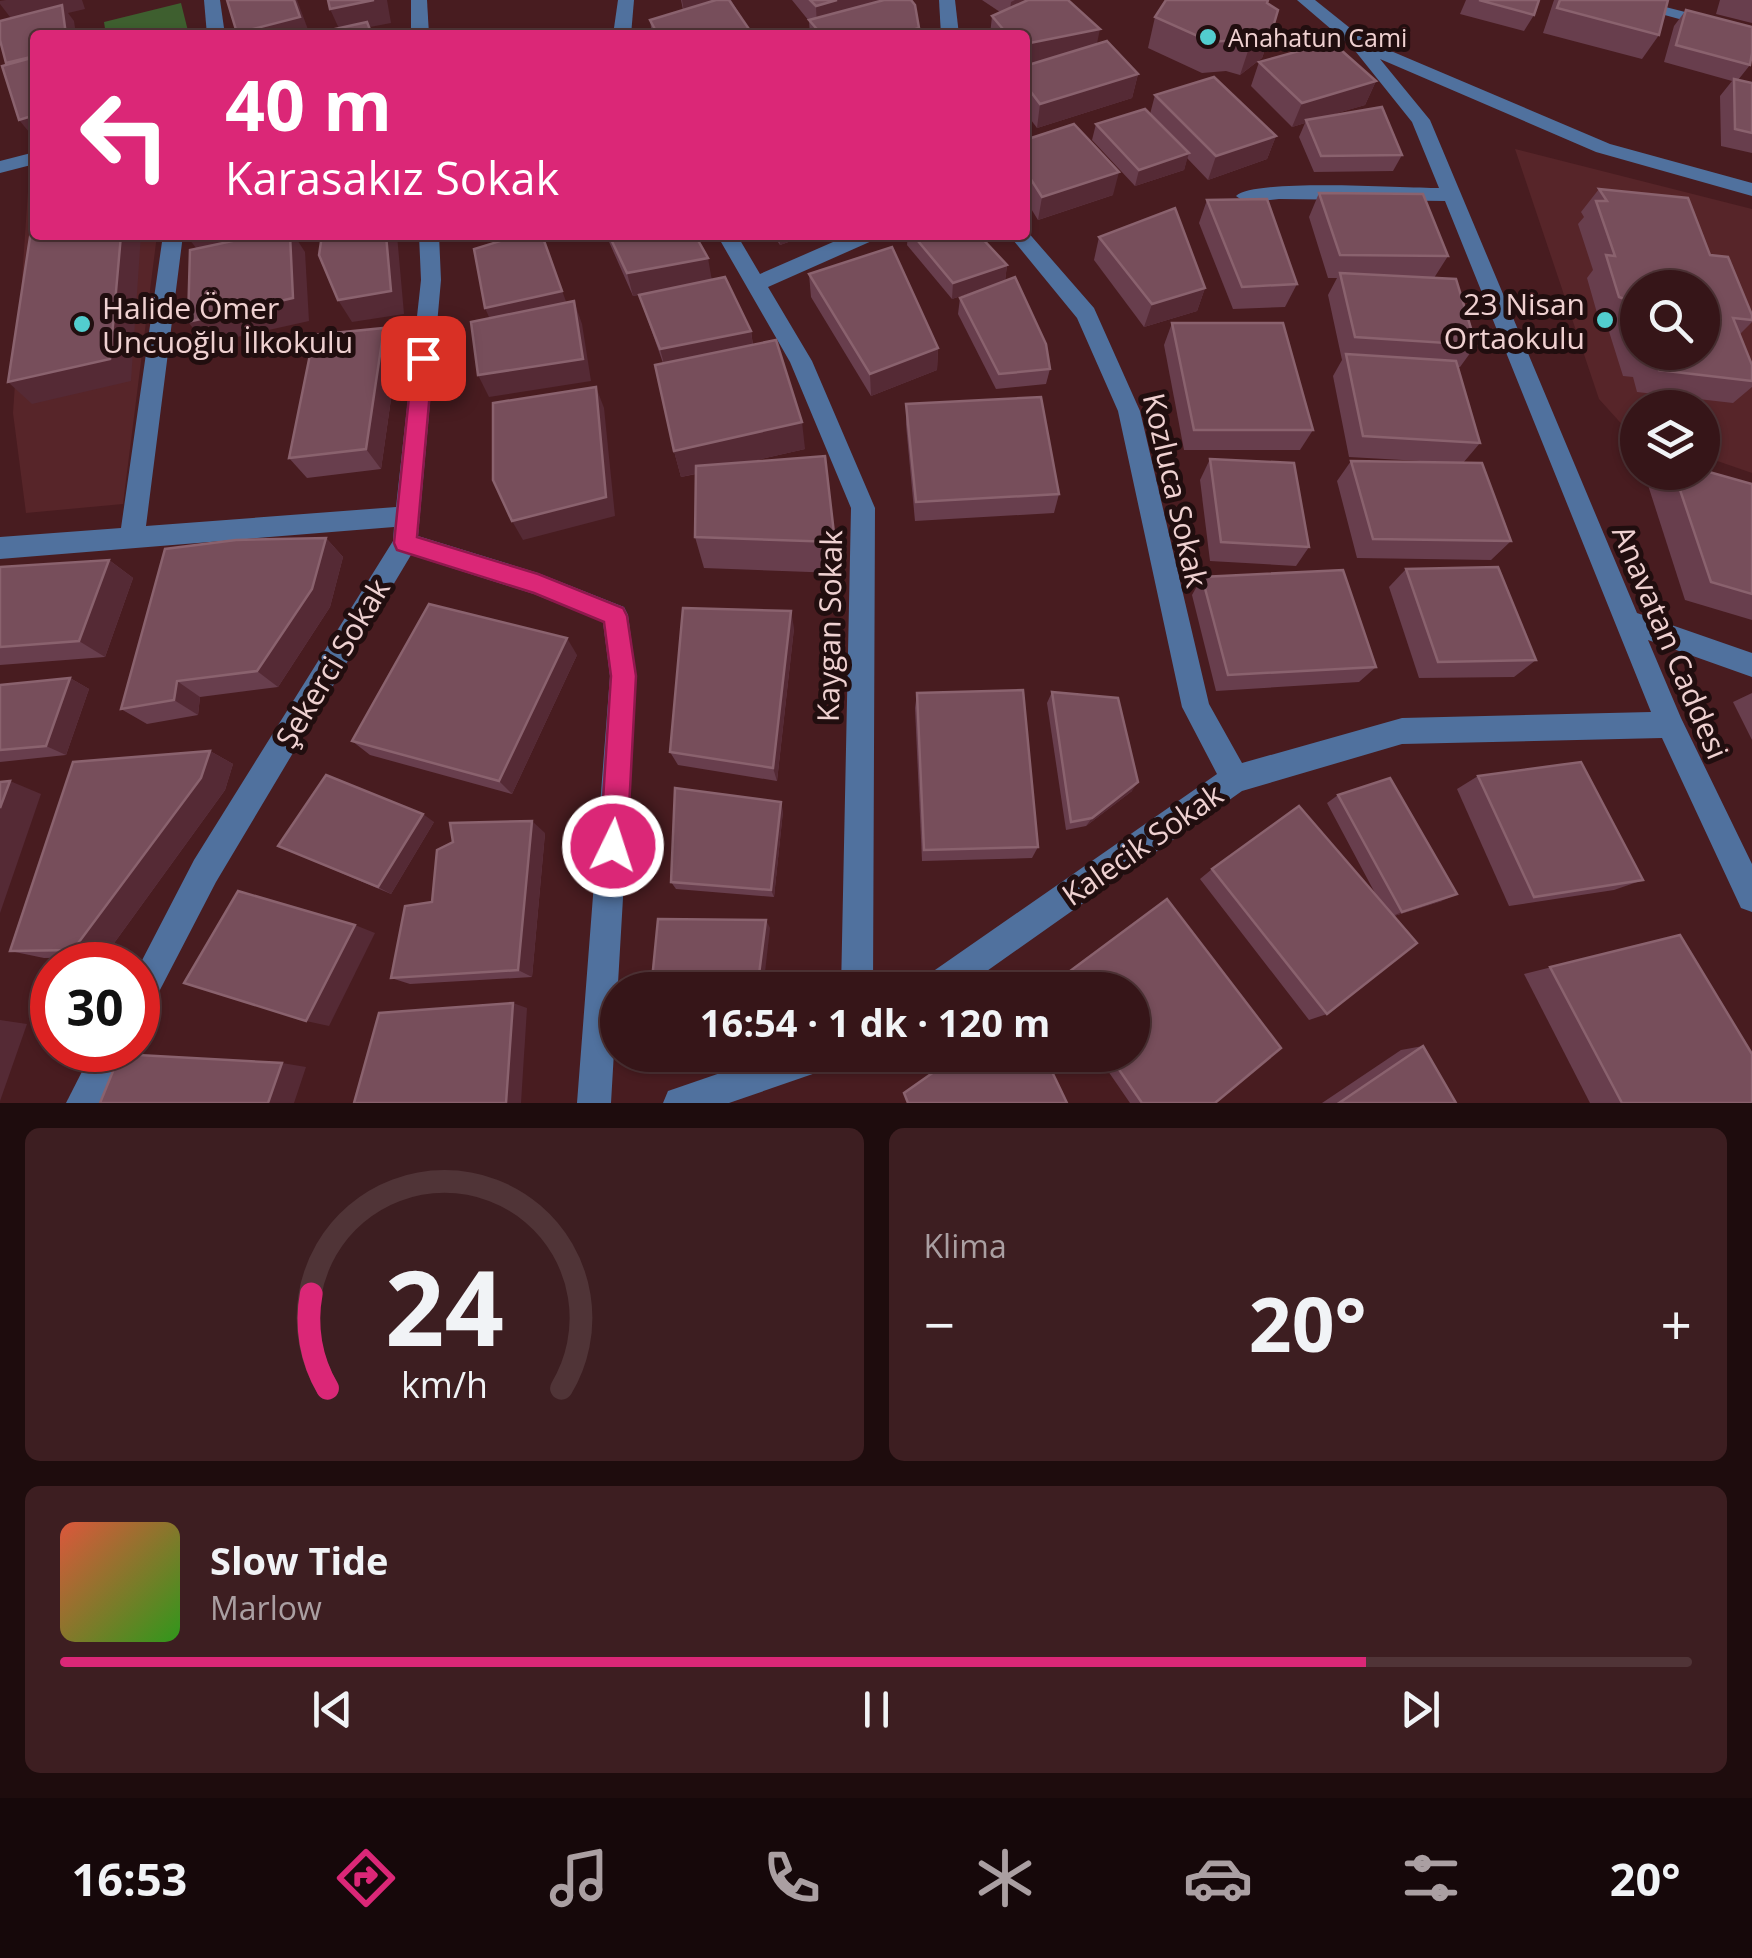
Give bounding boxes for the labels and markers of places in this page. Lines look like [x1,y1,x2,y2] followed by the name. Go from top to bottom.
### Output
[1228,20,1407,54] place label: Anahatun Cami
[1197,26,1219,48] marker: Anahatun Cami
[1444,283,1585,358] place label: 23 Nisan Ortaokulu
[102,287,353,362] place label: Halide Ömer Uncuoğlu İlkokulu
[1594,309,1616,331] marker: 23 Nisan Ortaokulu
[71,313,93,335] marker: Halide Ömer Uncuoğlu İlkokulu
[381,316,466,401] pin

